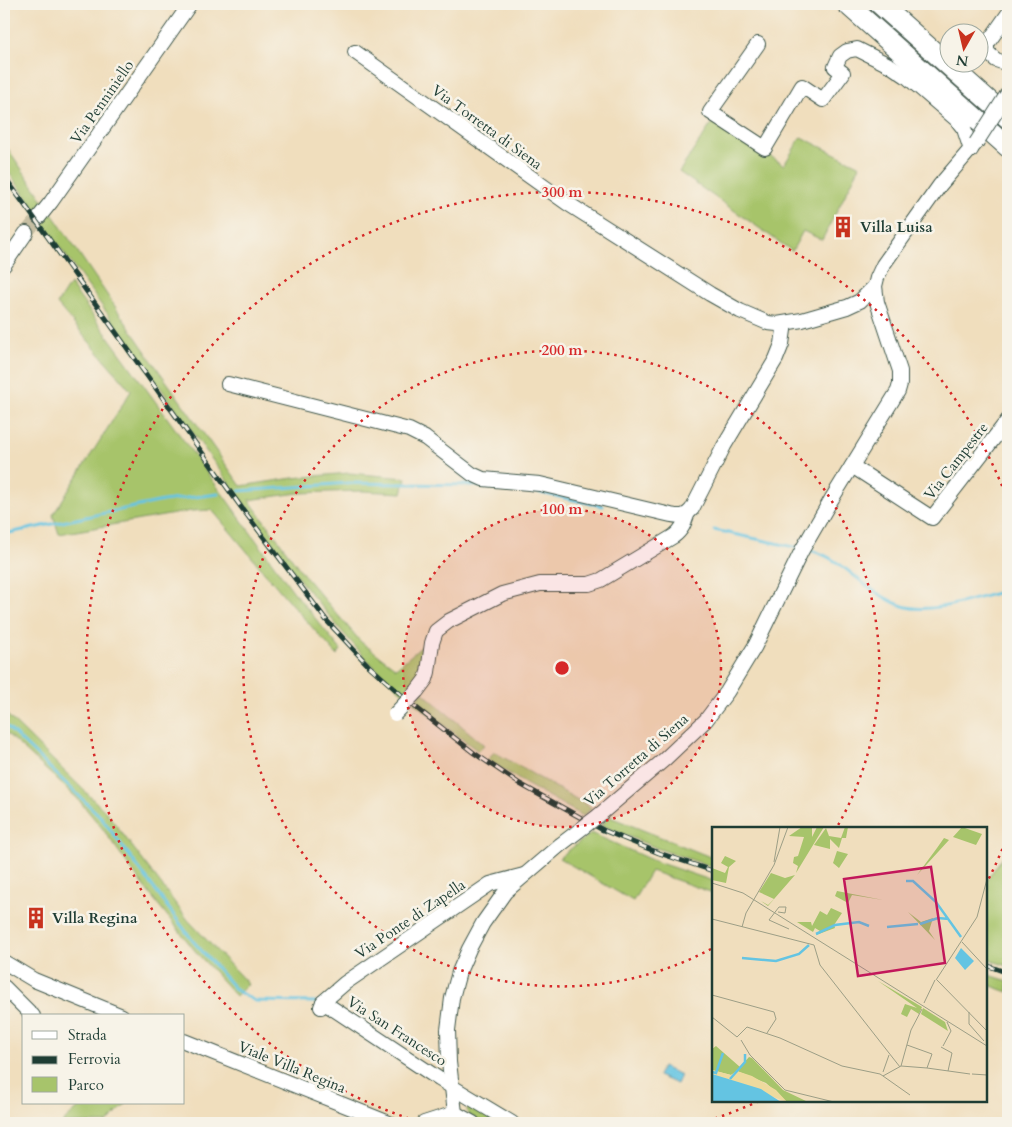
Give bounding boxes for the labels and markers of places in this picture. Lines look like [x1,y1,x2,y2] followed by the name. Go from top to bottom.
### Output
[830,214,856,240] building icon: Villa Luisa
[860,217,933,237] place label: Villa Luisa
[553,659,571,677] centre of rings
[23,905,49,931] building icon: Villa Regina
[52,908,138,928] place label: Villa Regina

